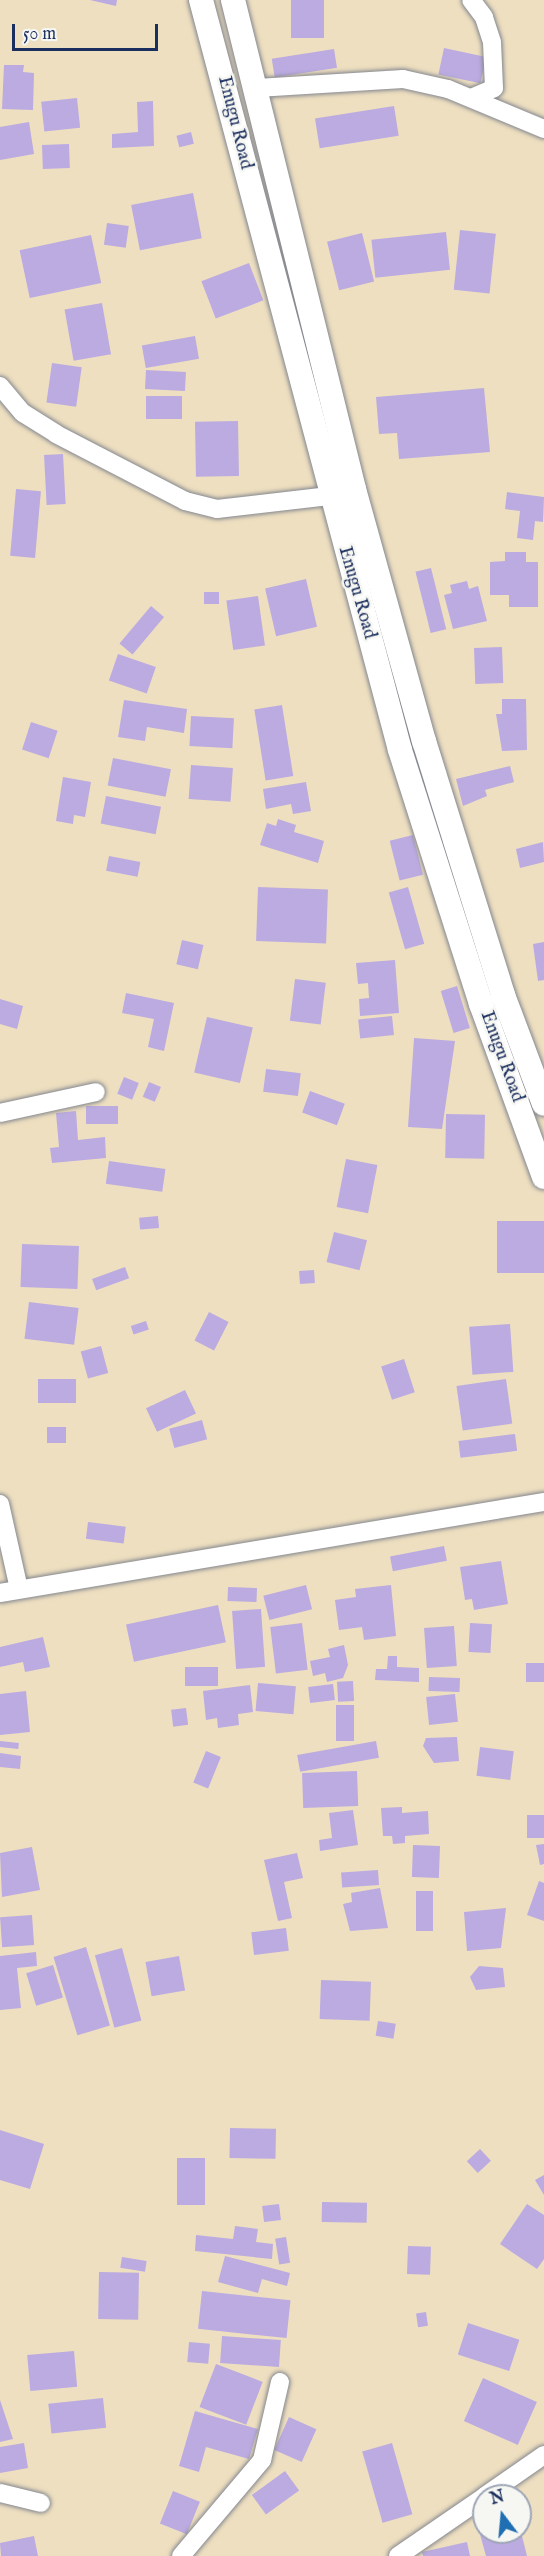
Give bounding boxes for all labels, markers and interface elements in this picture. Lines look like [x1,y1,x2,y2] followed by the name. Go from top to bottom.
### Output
[15,12,160,50] scale bar
[23,23,56,46] text: 50 m
[212,74,256,172] street label: Enugu Road
[333,544,379,642] street label: Enugu Road
[475,1009,527,1105] street label: Enugu Road
[472,2484,532,2544] north arrow
[488,2487,507,2510] text: N

